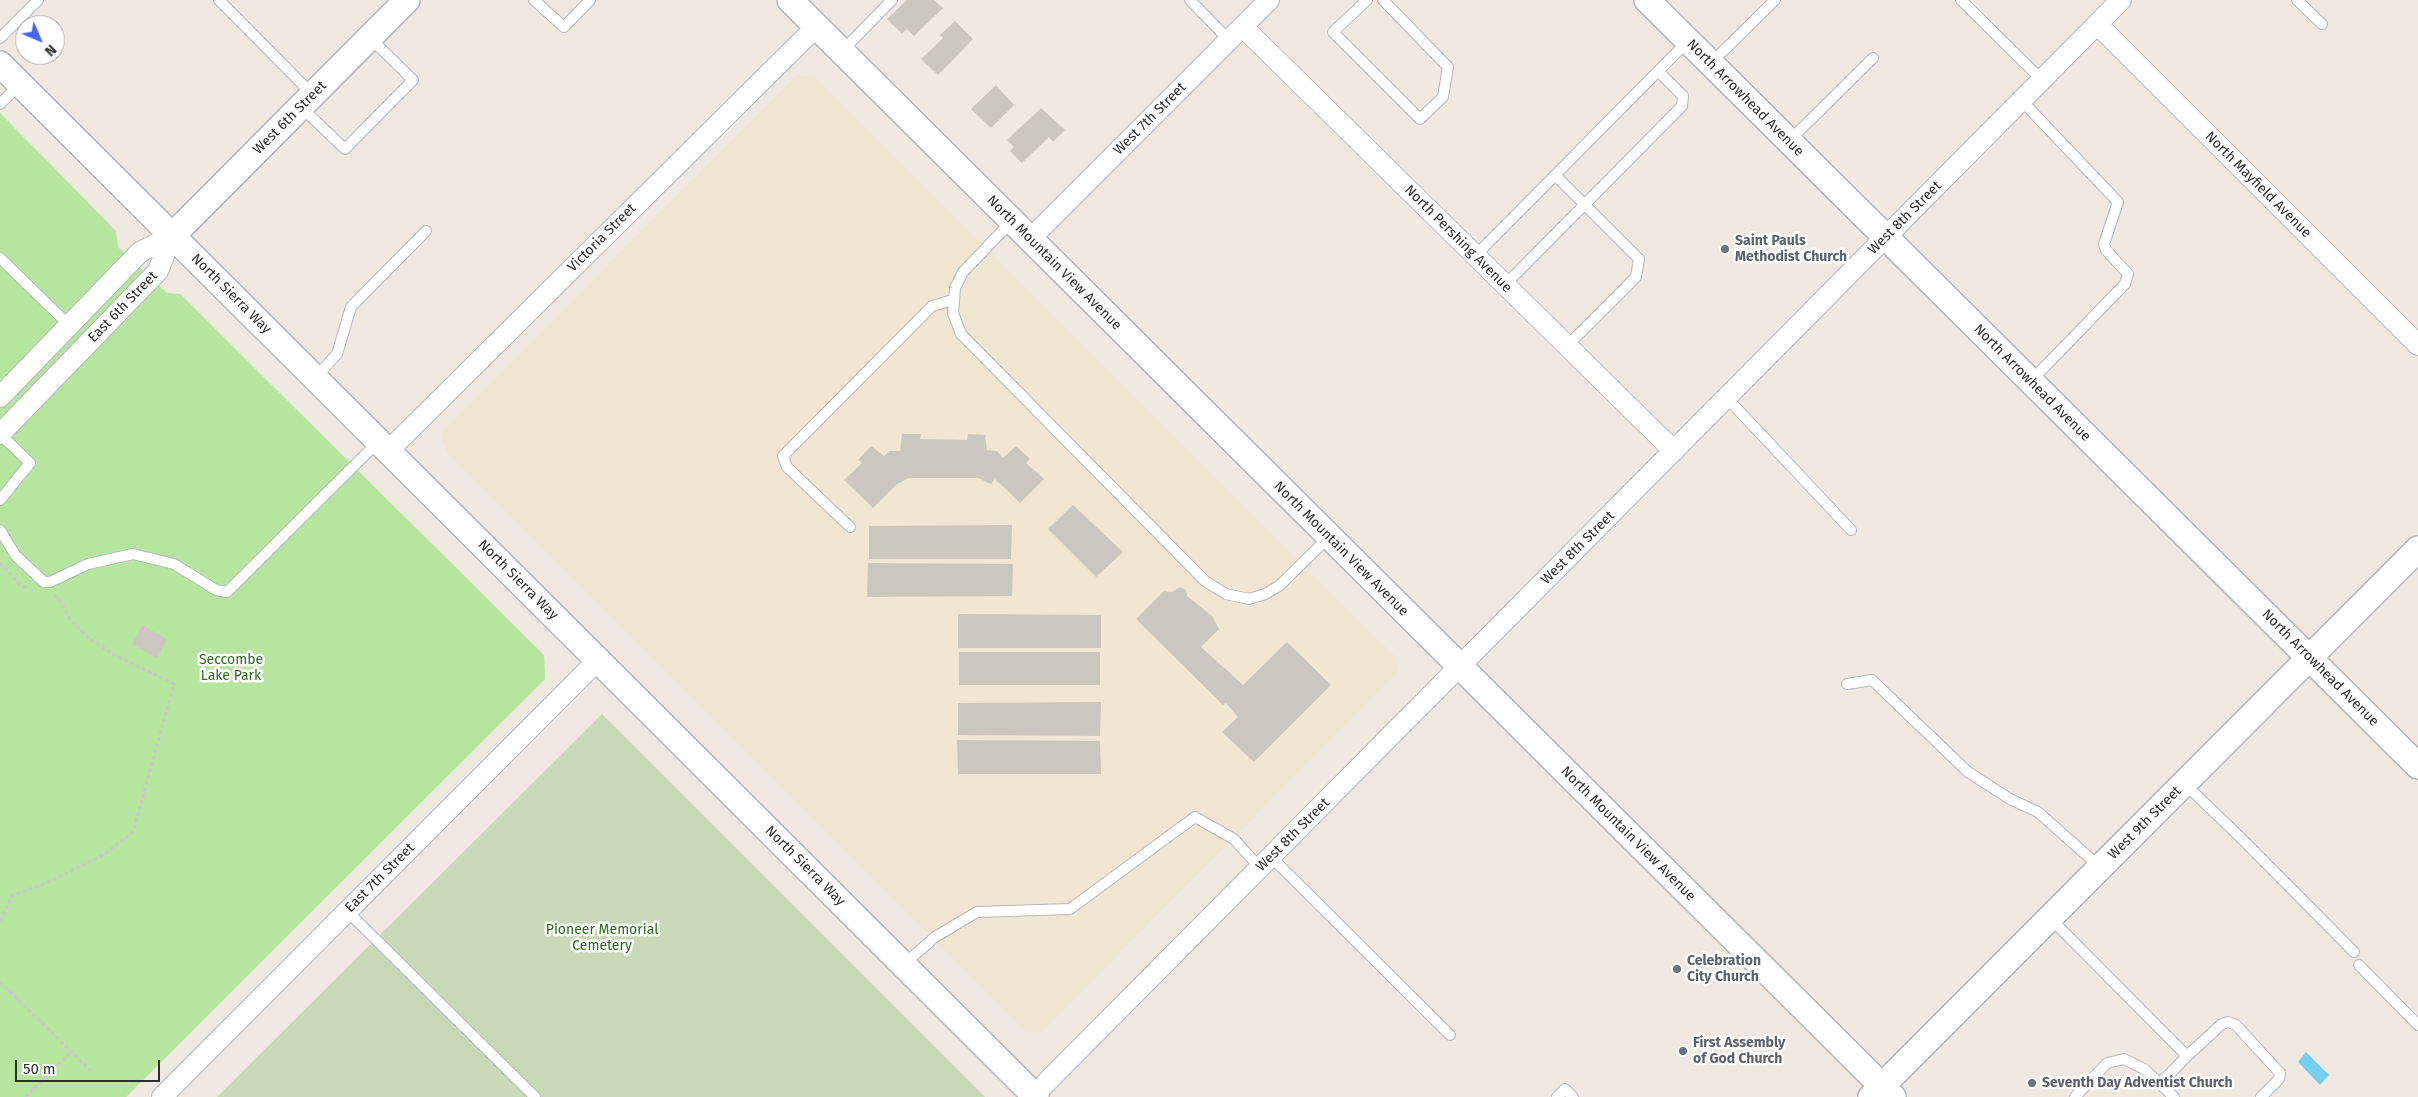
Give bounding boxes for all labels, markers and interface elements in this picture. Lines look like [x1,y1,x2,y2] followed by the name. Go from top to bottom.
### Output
[15,15,65,65] north arrow
[1683,36,1807,160] street label: North Arrowhead Avenue
[41,41,60,60] text: N
[250,78,330,158] street label: West 6th Street
[1110,79,1190,159] street label: West 7th Street
[2201,128,2315,242] street label: North Mayfield Avenue
[1865,178,1945,258] street label: West 8th Street
[1401,182,1515,296] street label: North Pershing Avenue
[983,192,1125,334] street label: North Mountain View Avenue
[564,200,640,276] street label: Victoria Street
[1735,233,1847,266] place label: Saint Pauls Methodist Church
[1719,243,1731,255] marker: Saint Pauls Methodist Church
[187,250,275,338] street label: North Sierra Way
[85,268,161,346] street label: East 6th Street
[1970,321,2094,445] street label: North Arrowhead Avenue
[1270,478,1412,620] street label: North Mountain View Avenue
[1538,508,1618,588] street label: West 8th Street
[474,536,562,624] street label: North Sierra Way
[2258,606,2382,730] street label: North Arrowhead Avenue
[199,652,263,684] park label: Seccombe Lake Park
[1557,763,1699,905] street label: North Mountain View Avenue
[2105,783,2185,863] street label: West 9th Street
[1253,795,1333,875] street label: West 8th Street
[761,822,849,910] street label: North Sierra Way
[342,840,418,916] street label: East 7th Street
[546,922,658,954] park label: Pioneer Memorial Cemetery
[1687,953,1761,986] place label: Celebration City Church
[1671,963,1683,975] marker: Celebration City Church
[1693,1035,1785,1068] place label: First Assembly of God Church
[1677,1045,1689,1057] marker: First Assembly of God Church
[18,1050,162,1082] scale bar
[23,1060,56,1078] text: 50 m
[2042,1075,2233,1091] place label: Seventh Day Adventist Church
[2026,1077,2038,1089] marker: Seventh Day Adventist Church

